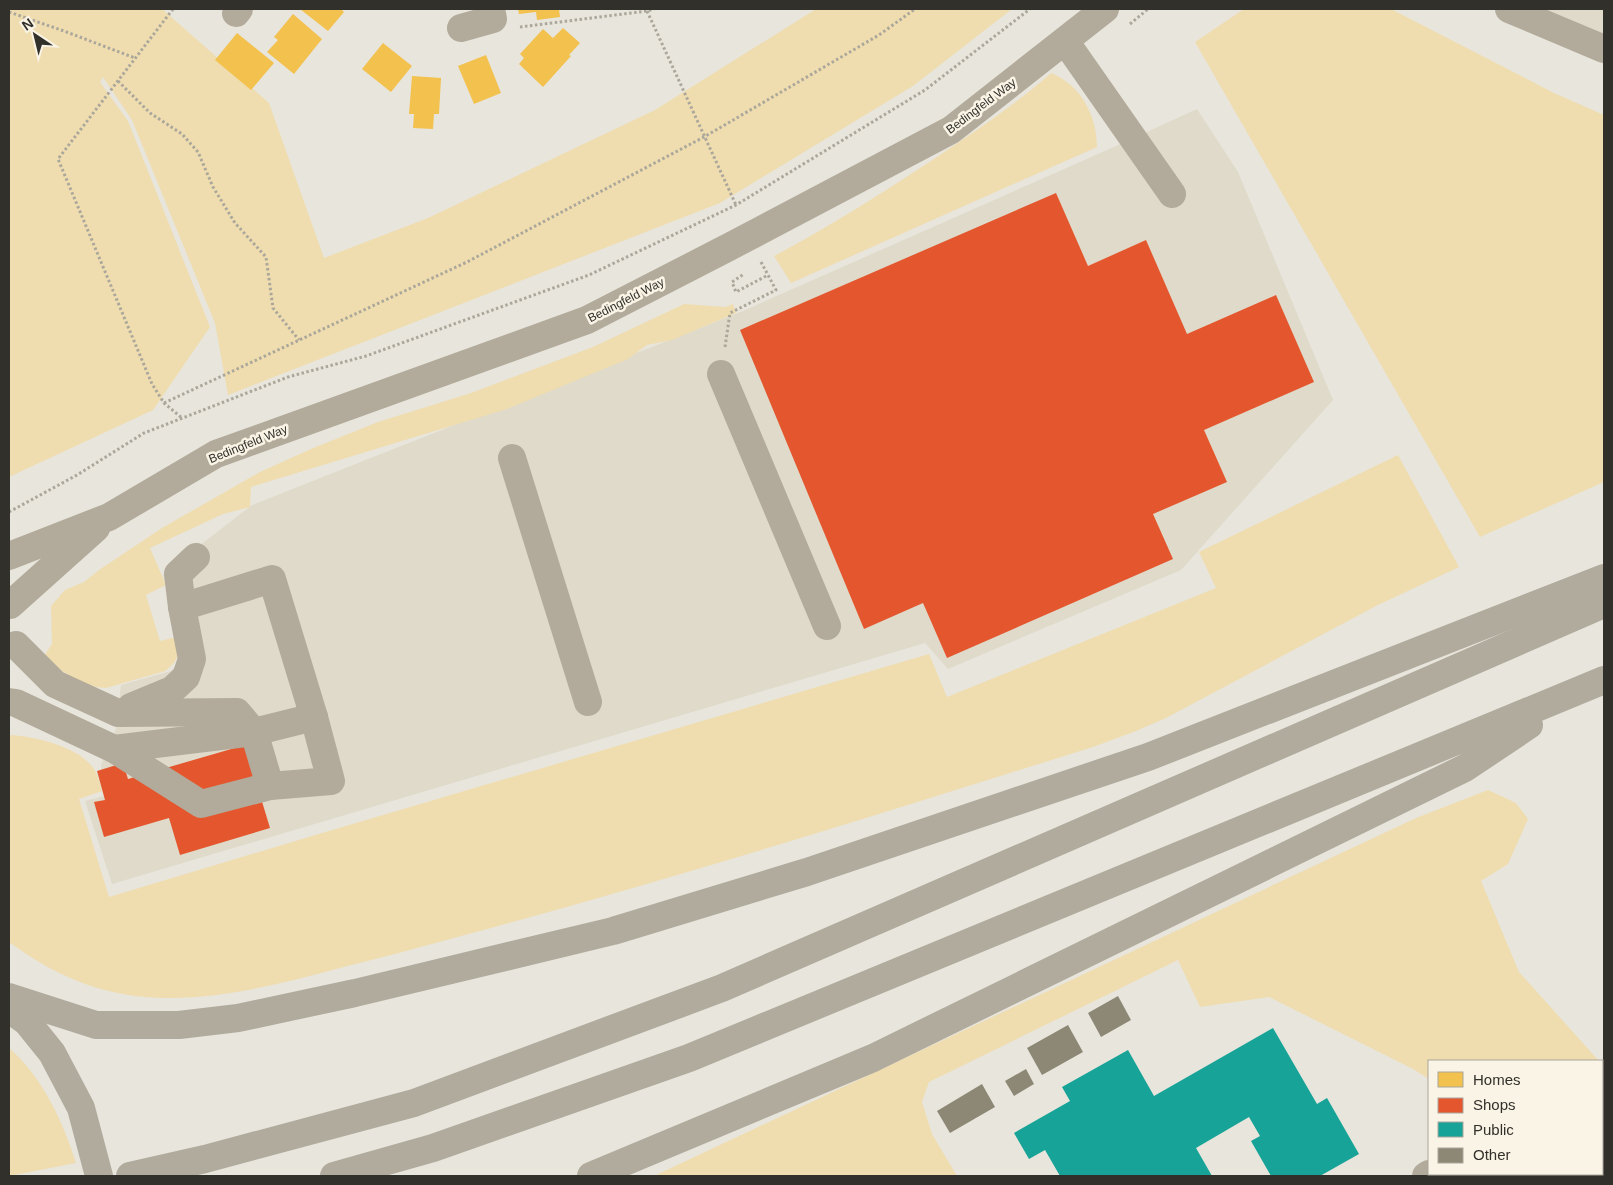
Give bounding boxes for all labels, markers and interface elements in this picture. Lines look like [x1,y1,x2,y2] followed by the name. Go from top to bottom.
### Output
[10,10,60,60] north arrow
[19,15,36,34] text: N
[943,75,1019,137] street label: Bedingfeld Way
[586,275,666,325] street label: Bedingfeld Way
[207,422,289,466] street label: Bedingfeld Way
[1428,1060,1603,1175] legend
[1473,1071,1521,1088] text: Homes
[1473,1096,1516,1113] text: Shops
[1473,1121,1514,1138] text: Public
[1473,1146,1511,1163] text: Other

